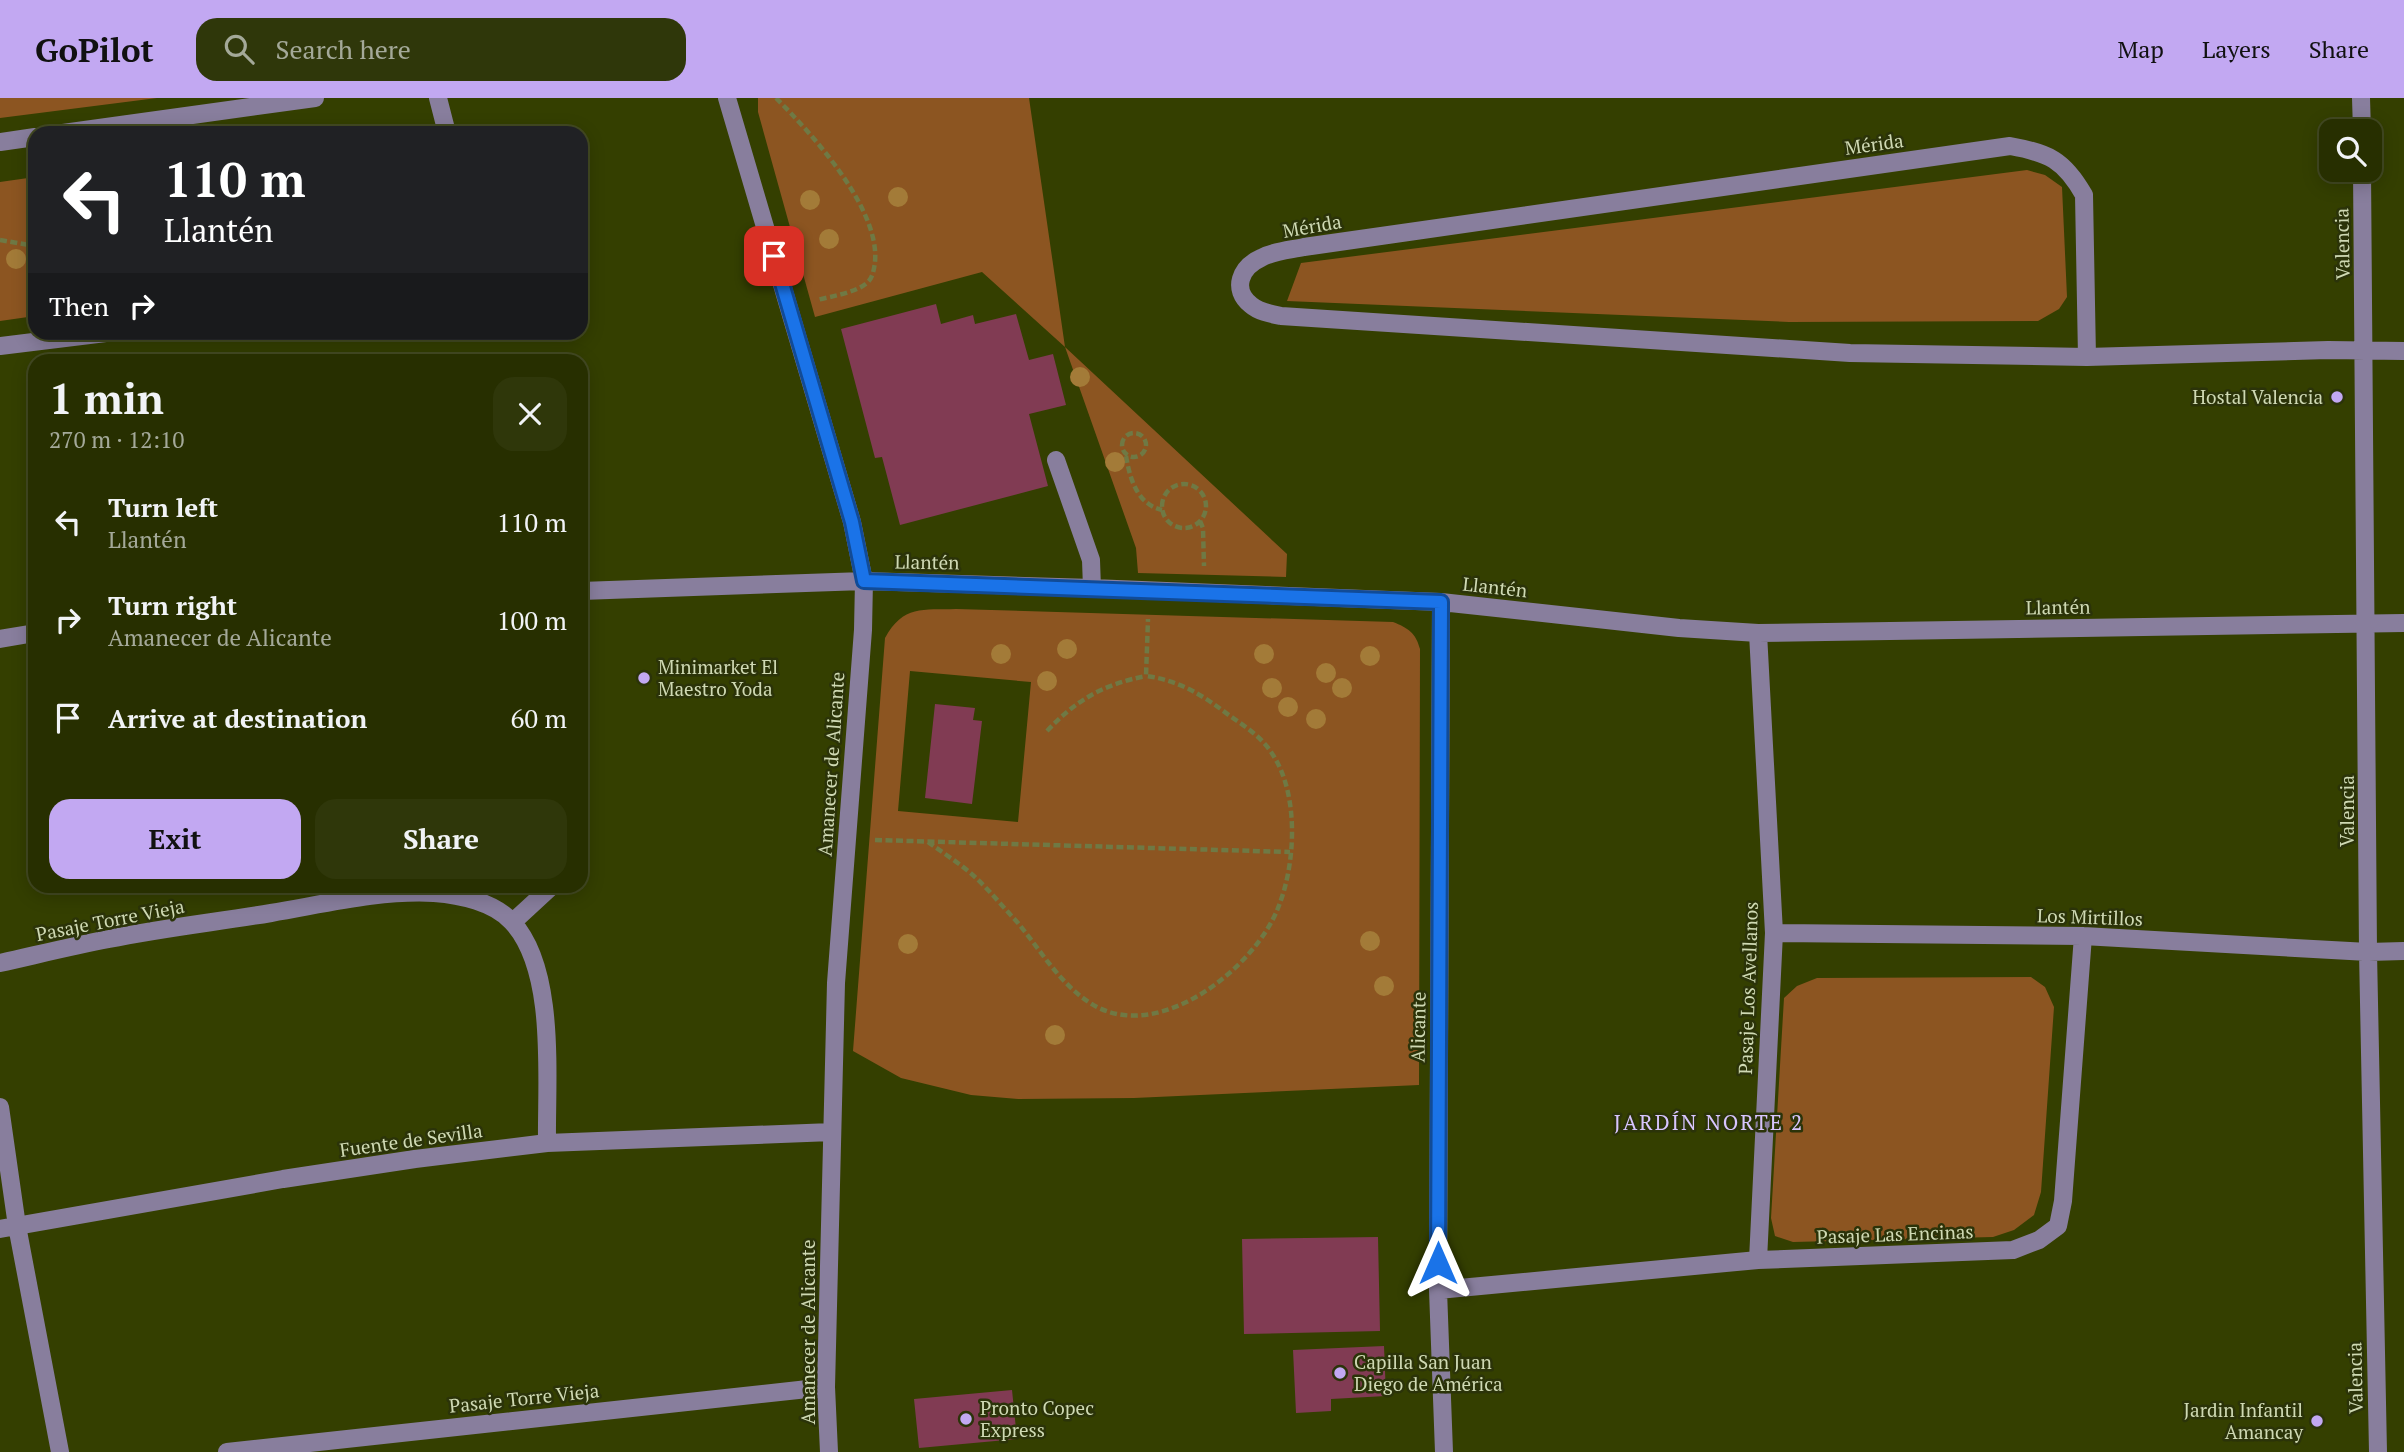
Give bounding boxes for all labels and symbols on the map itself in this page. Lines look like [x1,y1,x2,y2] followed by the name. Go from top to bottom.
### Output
[1843,127,1905,160] street label: Mérida
[1281,208,1344,243] street label: Mérida
[2328,208,2355,280] street label: Valencia
[744,226,804,286] pin
[2192,384,2323,409] place label: Hostal Valencia
[2329,389,2345,405] marker: Hostal Valencia
[894,548,960,575] street label: Llantén
[1461,571,1529,602] street label: Llantén
[2025,593,2091,620] street label: Llantén
[658,654,778,701] place label: Minimarket El Maestro Yoda
[636,670,652,686] marker: Minimarket El Maestro Yoda
[812,671,849,857] street label: Amanecer de Alicante
[2334,775,2359,847] street label: Valencia
[33,893,187,946] street label: Pasaje Torre Vieja
[1732,901,1763,1075] street label: Pasaje Los Avellanos
[2037,902,2144,931] street label: Los Mirtillos
[1404,991,1431,1063] street label: Alicante
[1614,1108,1804,1136] district label: JARDÍN NORTE 2
[338,1117,484,1162] street label: Fuente de Sevilla
[1816,1218,1974,1249] street label: Pasaje Las Encinas
[1401,1226,1475,1300] position arrow
[795,1240,820,1424] street label: Amanecer de Alicante
[2341,1342,2368,1414] street label: Valencia
[1354,1349,1503,1396] place label: Capilla San Juan Diego de América
[1332,1365,1348,1381] marker: Capilla San Juan Diego de América
[448,1377,601,1418] street label: Pasaje Torre Vieja
[980,1395,1094,1442] place label: Pronto Copec Express
[2184,1397,2303,1444] place label: Jardin Infantil Amancay
[958,1411,974,1427] marker: Pronto Copec Express
[2309,1413,2325,1429] marker: Jardin Infantil Amancay

